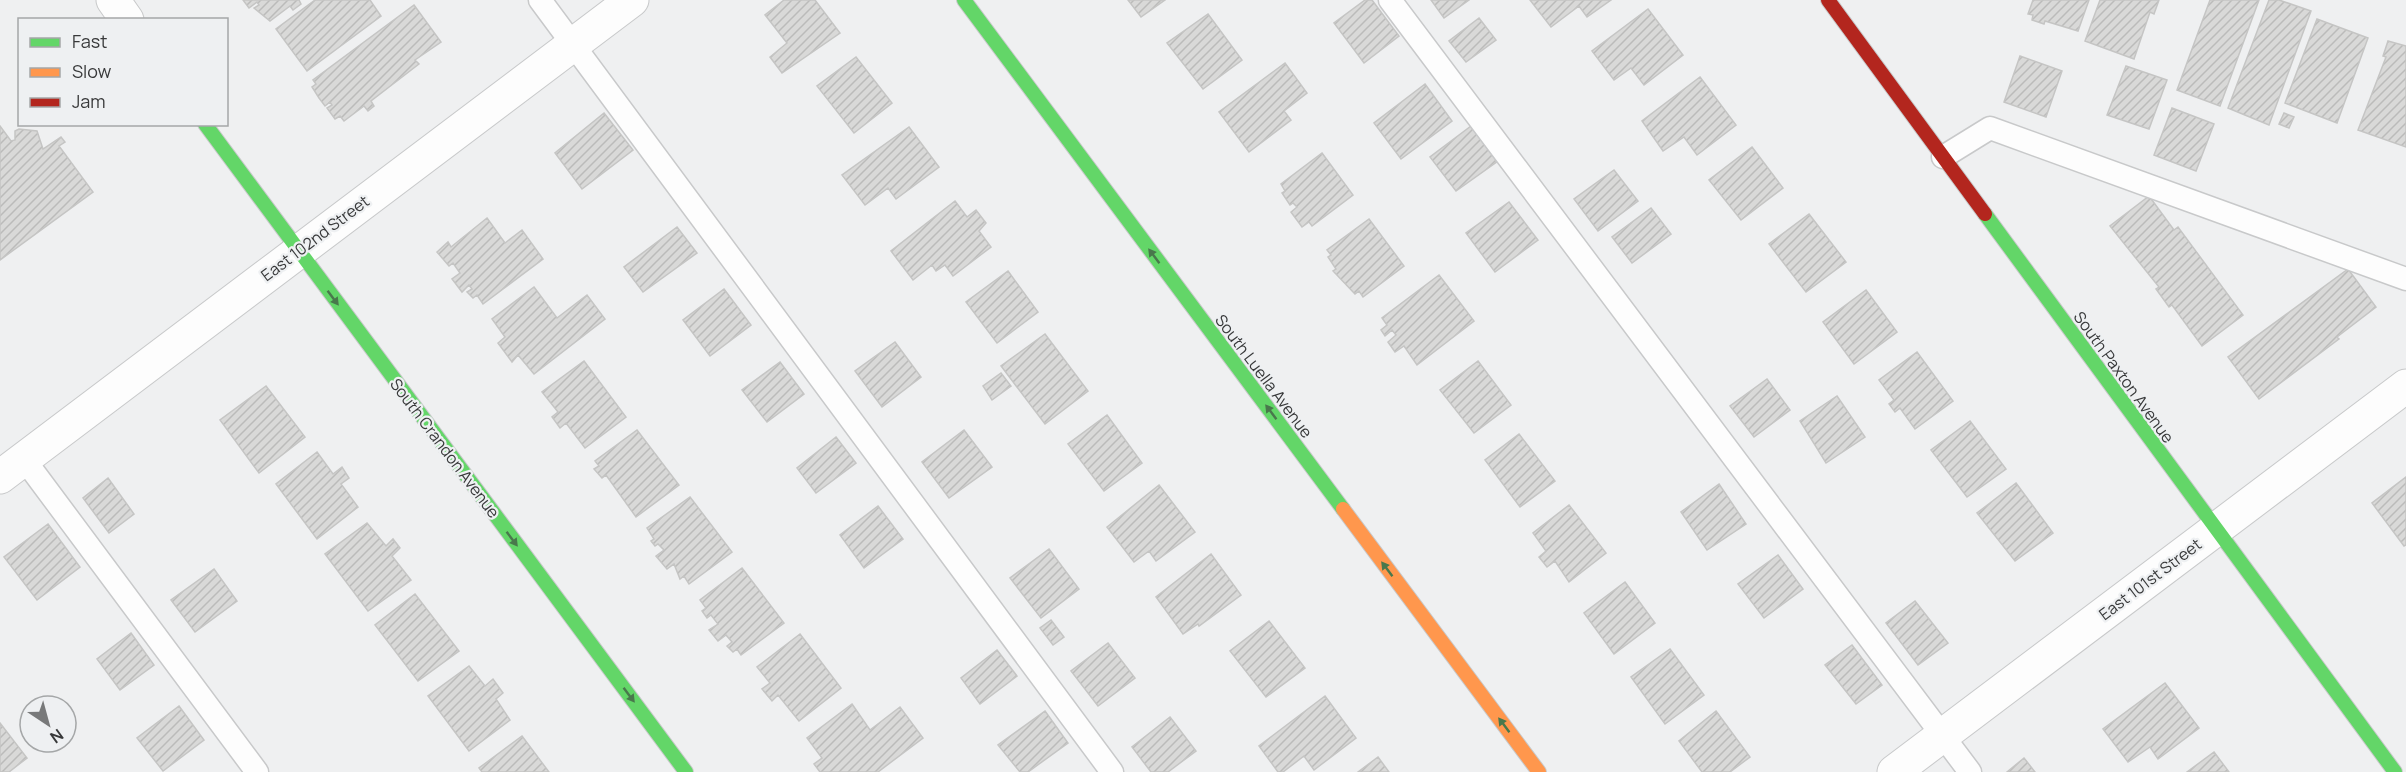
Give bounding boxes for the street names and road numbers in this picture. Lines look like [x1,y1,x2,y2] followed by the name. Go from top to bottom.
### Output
[256,190,374,286] street label: East 102nd Street
[2069,307,2179,447] street label: South Paxton Avenue
[1210,310,1318,442] street label: South Luella Avenue
[385,374,505,522] street label: South Crandon Avenue
[2094,533,2206,625] street label: East 101st Street

